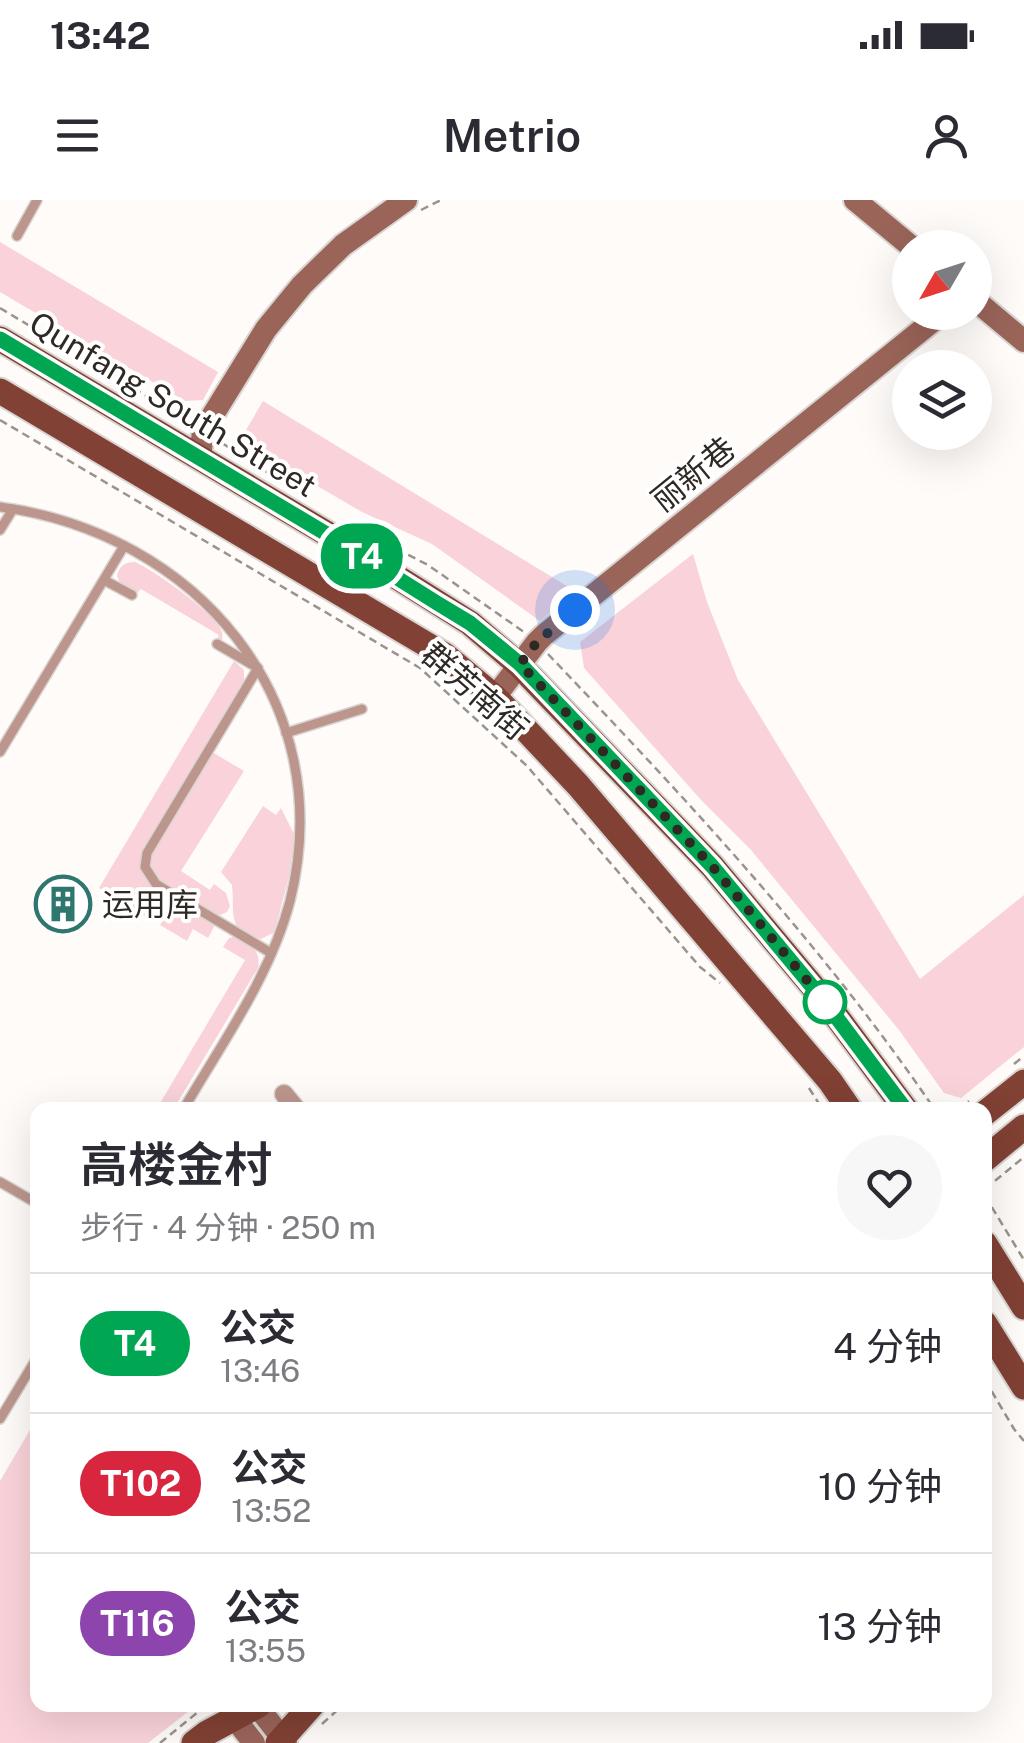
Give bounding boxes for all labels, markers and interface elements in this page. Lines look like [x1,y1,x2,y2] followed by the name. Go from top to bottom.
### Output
[50,13,151,58] text: 13:42
[50,108,105,163] icon: menu
[919,108,974,163] icon: person
[443,109,581,162] text: Metrio
[892,230,992,330] north arrow
[892,230,992,450] map controls
[23,304,323,504] street label: Qunfang South Street
[892,350,992,450] button: layers
[644,429,742,519] street label: 丽新巷
[317,524,407,588] line badge: T4
[341,536,383,577] text: T4
[550,585,600,635] your location
[415,635,535,747] street label: 群芳南街
[33,874,93,934] building icon: 运用库
[102,886,198,923] place label: 运用库
[804,981,846,1023] unlabelled marker
[837,1135,942,1240] button: heart
[80,1136,272,1193] text: 高楼金村
[80,1209,376,1246] text: 步行 · 4 分钟 · 250 m
[220,1305,296,1350] text: 公交
[114,1323,156,1364] text: T4
[833,1324,942,1369] text: 4 分钟
[220,1352,300,1389] text: 13:46
[231,1445,307,1490] text: 公交
[100,1463,181,1504] text: T102
[818,1464,942,1509] text: 10 分钟
[231,1492,311,1529] text: 13:52
[225,1585,301,1630] text: 公交
[100,1603,175,1644] text: T116
[817,1604,942,1649] text: 13 分钟
[225,1632,306,1669] text: 13:55

